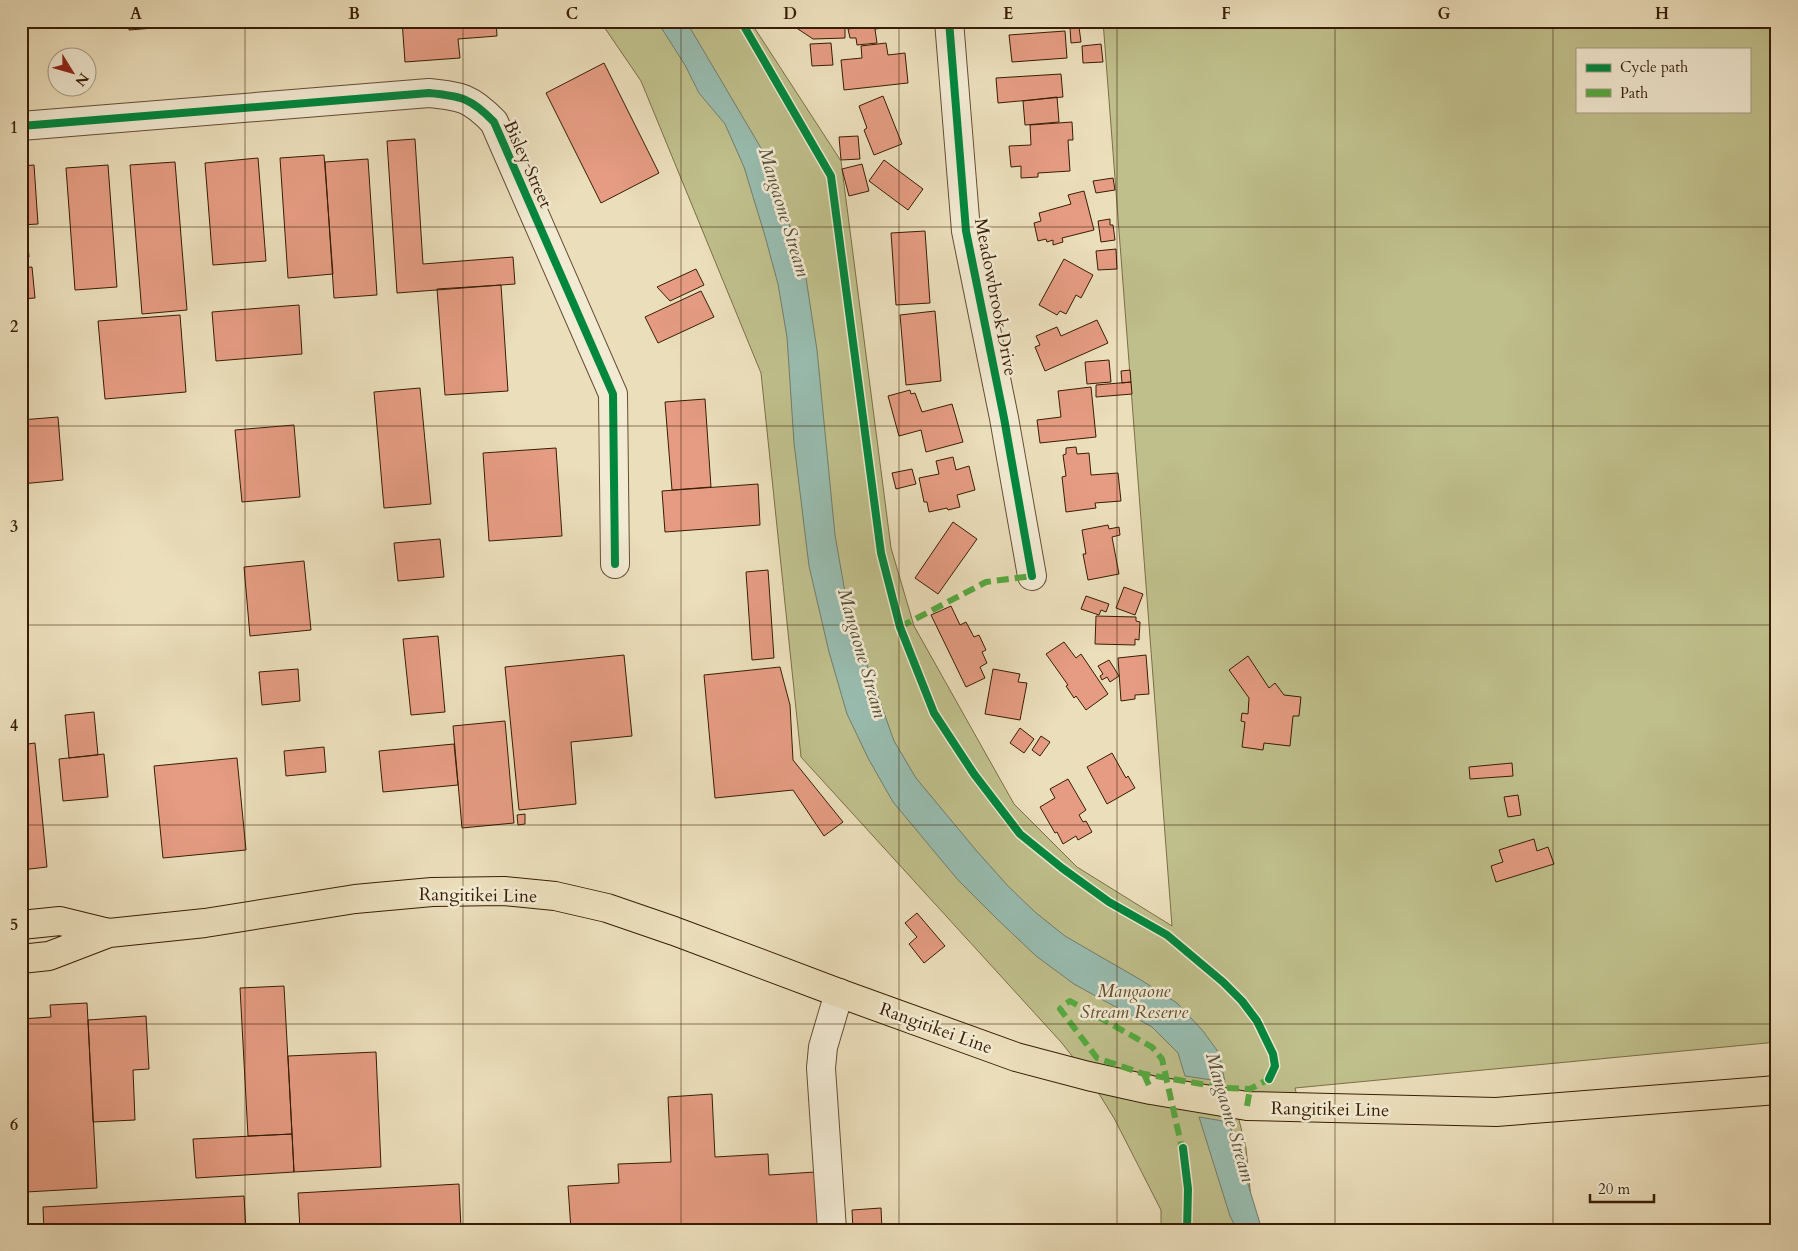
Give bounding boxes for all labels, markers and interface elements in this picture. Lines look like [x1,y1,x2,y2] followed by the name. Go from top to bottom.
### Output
[130,3,142,25] text: A
[348,3,360,25] text: B
[566,3,578,25] text: C
[783,3,797,25] text: D
[1003,3,1013,25] text: E
[1221,3,1231,25] text: F
[1437,3,1451,25] text: G
[1655,3,1669,25] text: H
[48,48,98,98] north arrow
[1576,48,1750,112] legend
[1620,57,1689,77] text: Cycle path
[71,69,93,90] text: N
[1620,83,1649,103] text: Path
[497,116,558,212] street label: Bisley Street
[10,117,18,139] text: 1
[752,144,816,281] water label: Mangaone Stream
[968,216,1023,378] street label: Meadowbrook Drive
[10,316,18,338] text: 2
[10,516,18,538] text: 3
[831,585,893,722] water label: Mangaone Stream
[10,715,18,737] text: 4
[419,882,537,909] street label: Rangitikei Line
[10,914,18,936] text: 5
[1080,979,1189,1025] park label: Mangaone Stream Reserve
[876,996,996,1060] street label: Rangitikei Line
[1199,1049,1261,1186] water label: Mangaone Stream
[1271,1096,1389,1123] street label: Rangitikei Line
[10,1114,18,1136] text: 6
[1590,1171,1654,1203] scale bar
[1598,1179,1630,1199] text: 20 m

